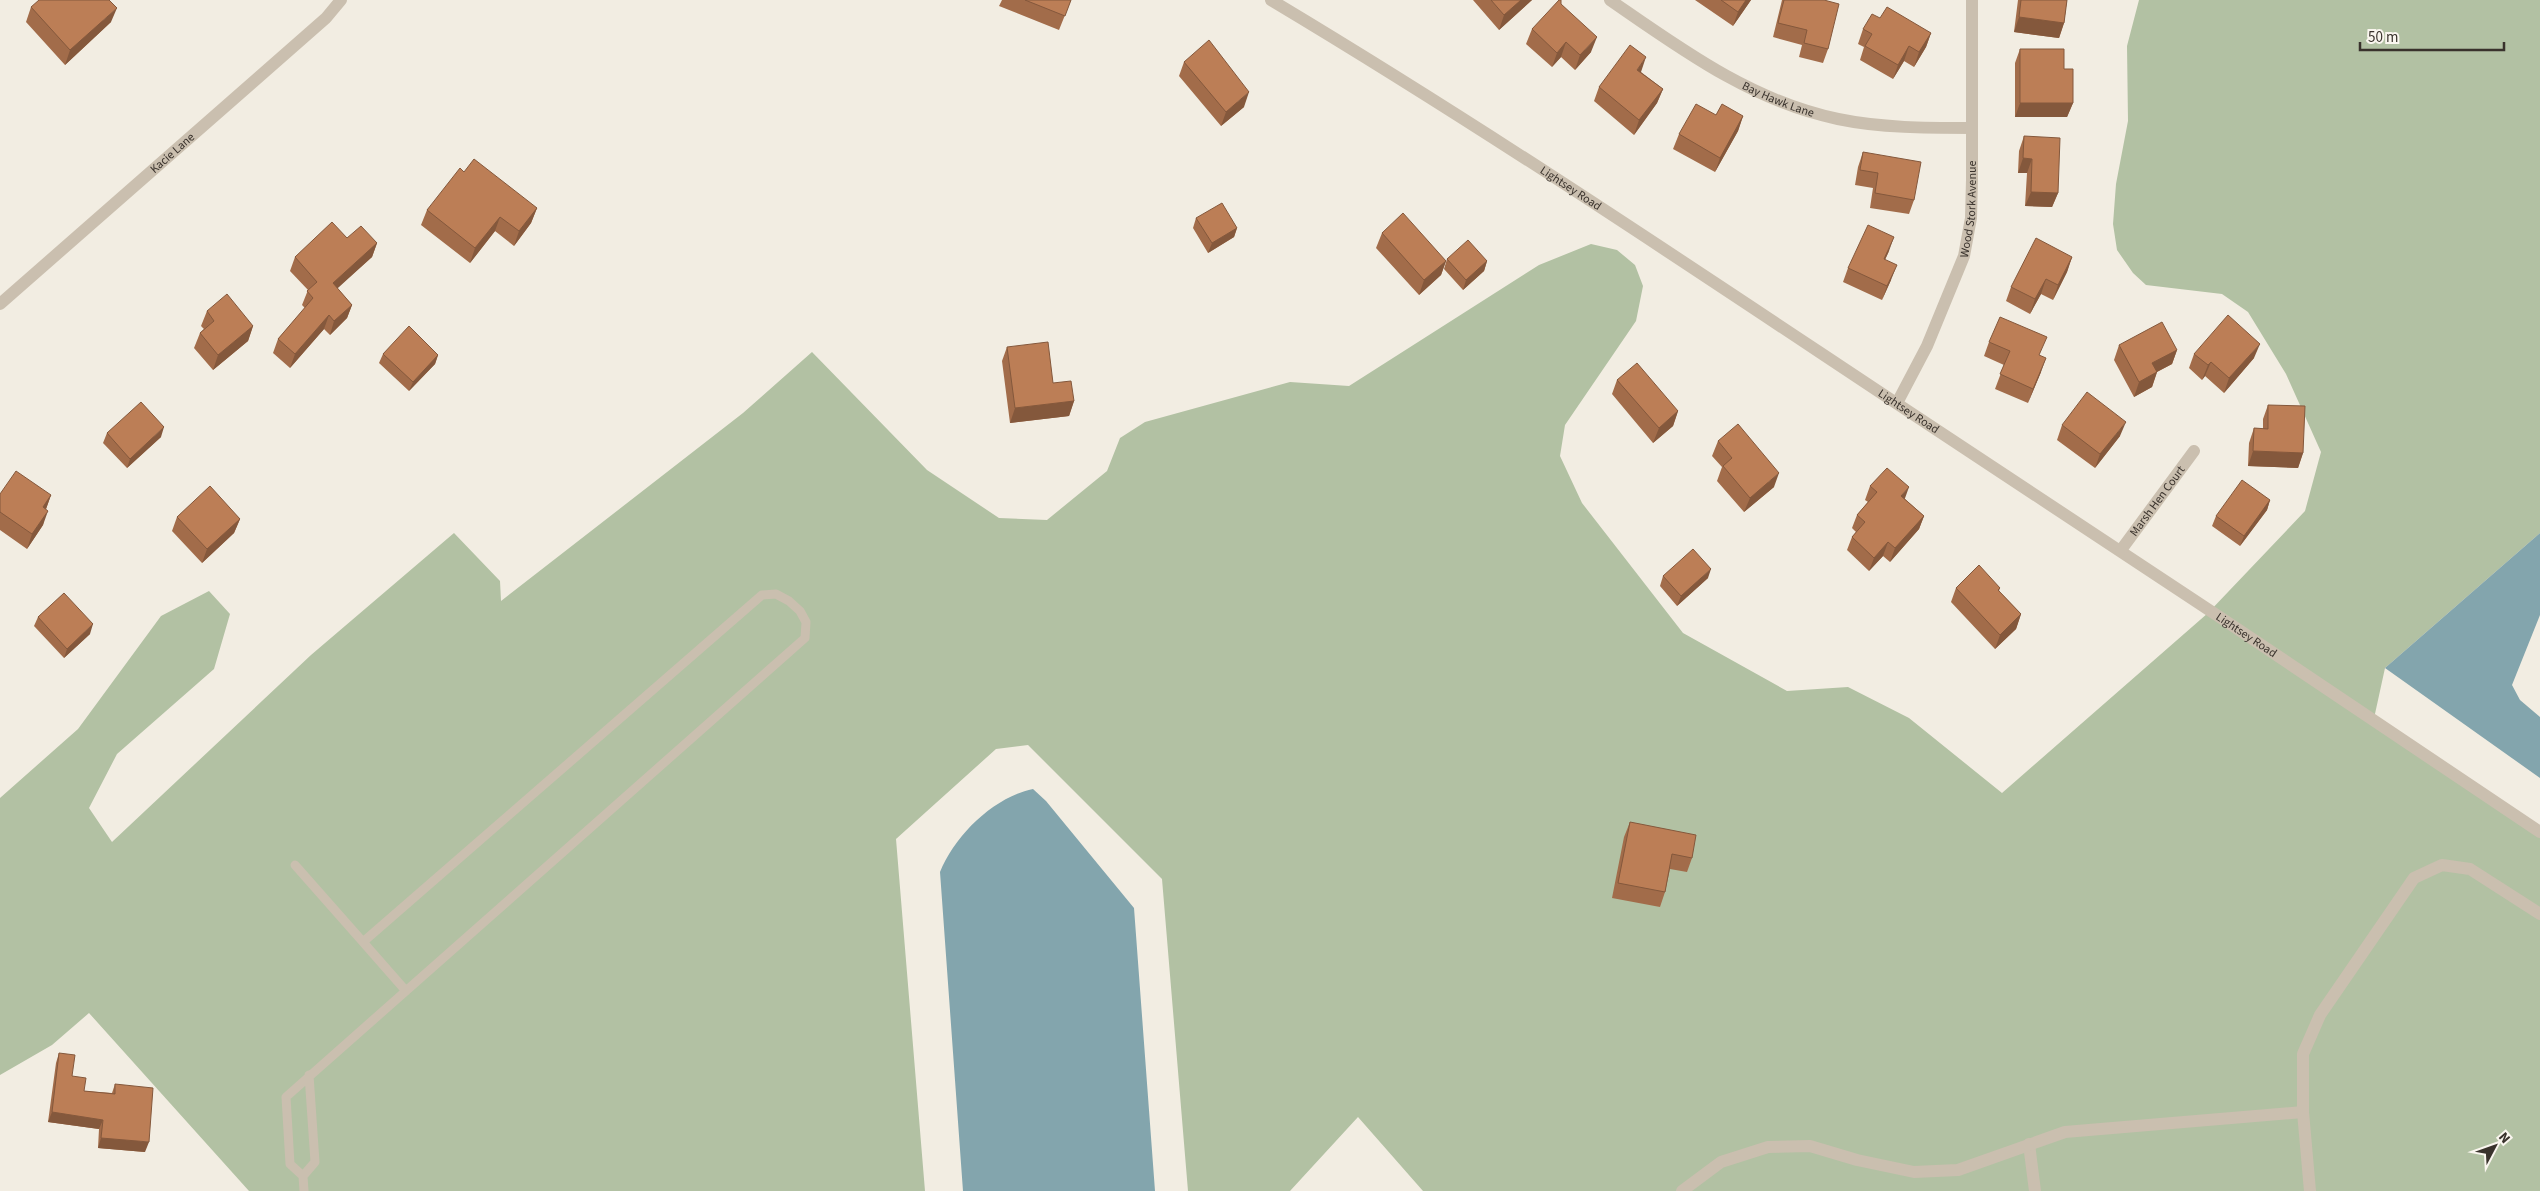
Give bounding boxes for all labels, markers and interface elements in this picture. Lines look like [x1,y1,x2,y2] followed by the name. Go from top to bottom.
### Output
[2360,20,2504,52] scale bar
[2368,27,2398,48] text: 50 m
[1739,78,1816,122] street label: Bay Hawk Lane
[146,129,199,178] street label: Kacie Lane
[1956,161,1981,259] street label: Wood Stork Avenue
[1537,162,1605,215] street label: Lightsey Road
[1874,385,1943,438] street label: Lightsey Road
[2126,462,2189,540] street label: Marsh Hen Court
[2212,609,2280,662] street label: Lightsey Road
[2470,1121,2520,1171] north arrow
[2493,1128,2515,1148] text: N

